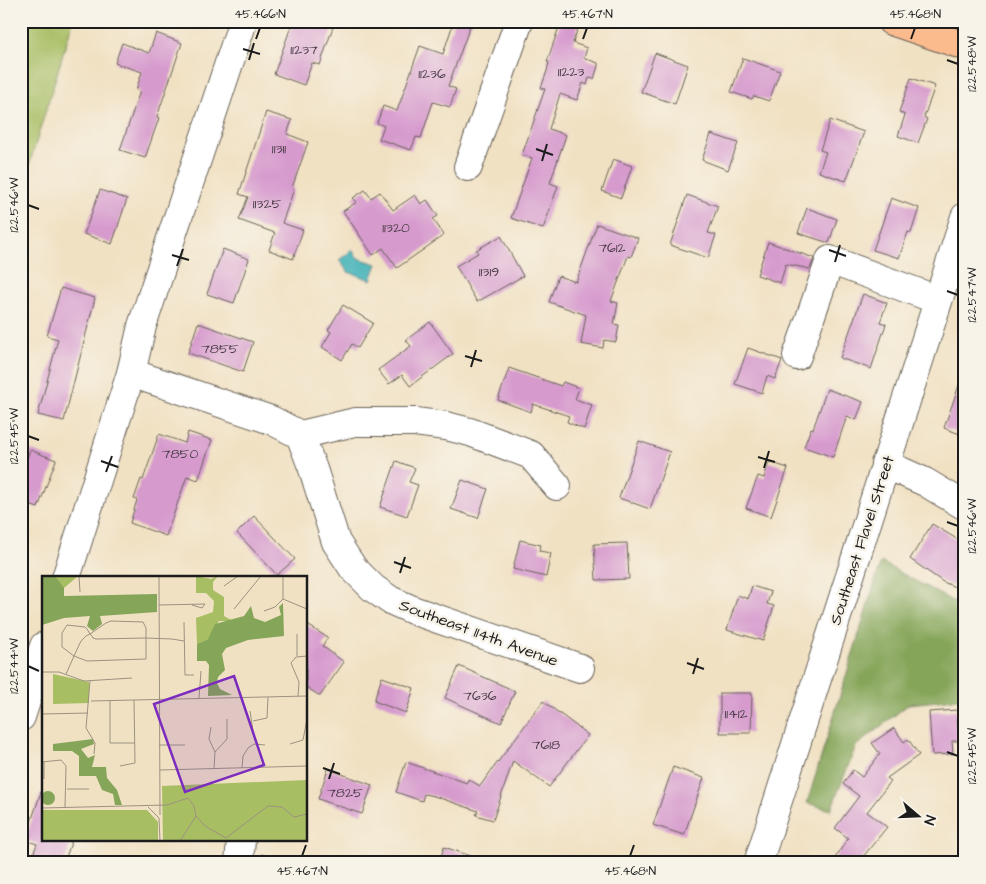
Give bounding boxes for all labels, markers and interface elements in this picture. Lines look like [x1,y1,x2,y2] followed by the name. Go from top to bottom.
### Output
[234,6,286,23] text: 45.466°N
[561,6,613,23] text: 45.467°N
[889,6,941,23] text: 45.468°N
[964,36,981,92] text: 122.548°W
[290,40,318,60] house number: 11237
[558,62,584,82] house number: 11223
[418,64,446,84] house number: 11236
[272,139,286,159] house number: 11311
[6,177,23,233] text: 122.546°W
[253,194,281,214] house number: 11325
[382,218,410,238] house number: 11320
[598,238,626,258] house number: 7612
[479,262,499,282] house number: 11319
[964,267,981,322] text: 122.547°W
[201,339,239,359] house number: 7855
[6,407,23,464] text: 122.545°W
[162,444,198,464] house number: 7850
[824,452,900,628] street label: Southeast Flavel Street
[964,498,981,554] text: 122.546°W
[42,576,308,842] inset map
[396,594,561,672] street label: Southeast 114th Avenue
[6,637,23,694] text: 122.544°W
[463,686,497,706] house number: 7636
[725,704,747,724] house number: 11412
[964,727,981,784] text: 122.545°W
[532,735,560,755] house number: 7618
[327,783,363,803] house number: 7825
[894,792,944,842] north arrow
[918,812,940,828] text: N
[276,863,328,880] text: 45.467°N
[604,863,656,880] text: 45.468°N

